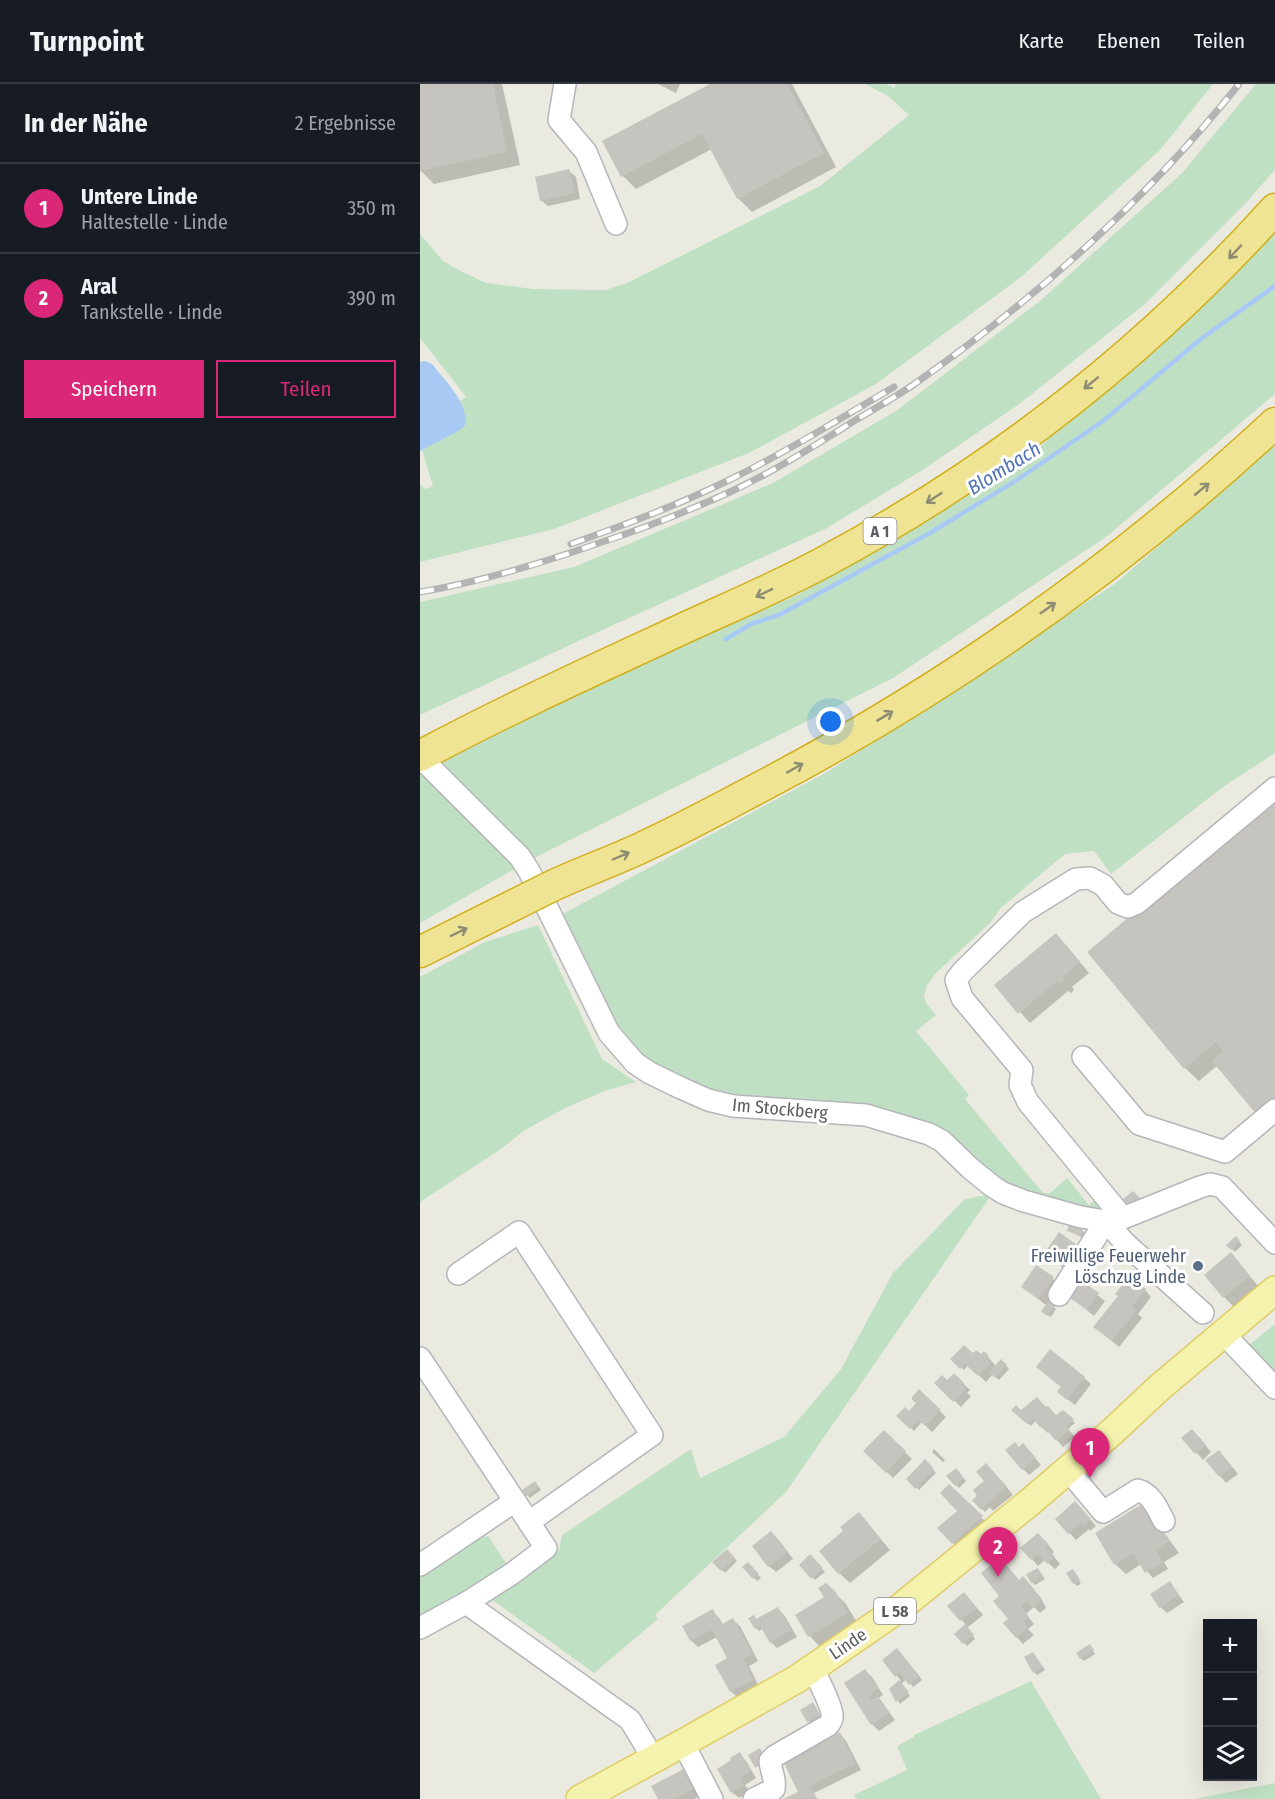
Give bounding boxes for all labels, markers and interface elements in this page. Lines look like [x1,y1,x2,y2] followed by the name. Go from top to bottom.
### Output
[30,25,144,58] text: Turnpoint
[1018,28,1064,54] text: Karte
[1097,28,1161,54] text: Ebenen
[1194,28,1245,54] text: Teilen
[24,108,148,139] text: In der Nähe
[295,111,396,135] text: 2 Ergebnisse
[81,183,198,210] text: Untere Linde
[39,196,48,220] text: 1
[347,196,396,220] text: 350 m
[81,210,228,234] text: Haltestelle · Linde
[1228,244,1242,259] one-way arrow
[81,273,117,300] text: Aral
[39,286,48,310] text: 2
[347,286,396,310] text: 390 m
[81,300,223,324] text: Tankstelle · Linde
[24,360,204,418] button: Speichern
[216,360,396,418] button: Teilen
[1084,377,1100,390] one-way arrow
[963,436,1045,500] water label: Blombach
[1194,482,1209,496] one-way arrow
[926,492,943,504] one-way arrow
[864,518,896,544] road number: A 1
[755,587,773,599] one-way arrow
[1039,602,1055,614] one-way arrow
[816,707,845,736] your location
[876,709,893,721] one-way arrow
[786,762,803,774] one-way arrow
[611,850,630,861] one-way arrow
[450,925,468,937] one-way arrow
[731,1094,829,1124] street label: Im Stockberg
[1031,1245,1187,1288] place label: Freiwillige Feuerwehr Löschzug Linde
[1191,1259,1205,1273] marker: Freiwillige Feuerwehr Löschzug Linde
[1070,1428,1110,1478] pin: 1
[978,1528,1018,1577] pin: 2
[874,1598,916,1624] road number: L 58
[1203,1619,1257,1781] map controls
[1203,1619,1257,1673] button: +
[825,1623,871,1664] street label: Linde
[1203,1673,1257,1727] button: −
[1203,1727,1257,1781] button: layers

